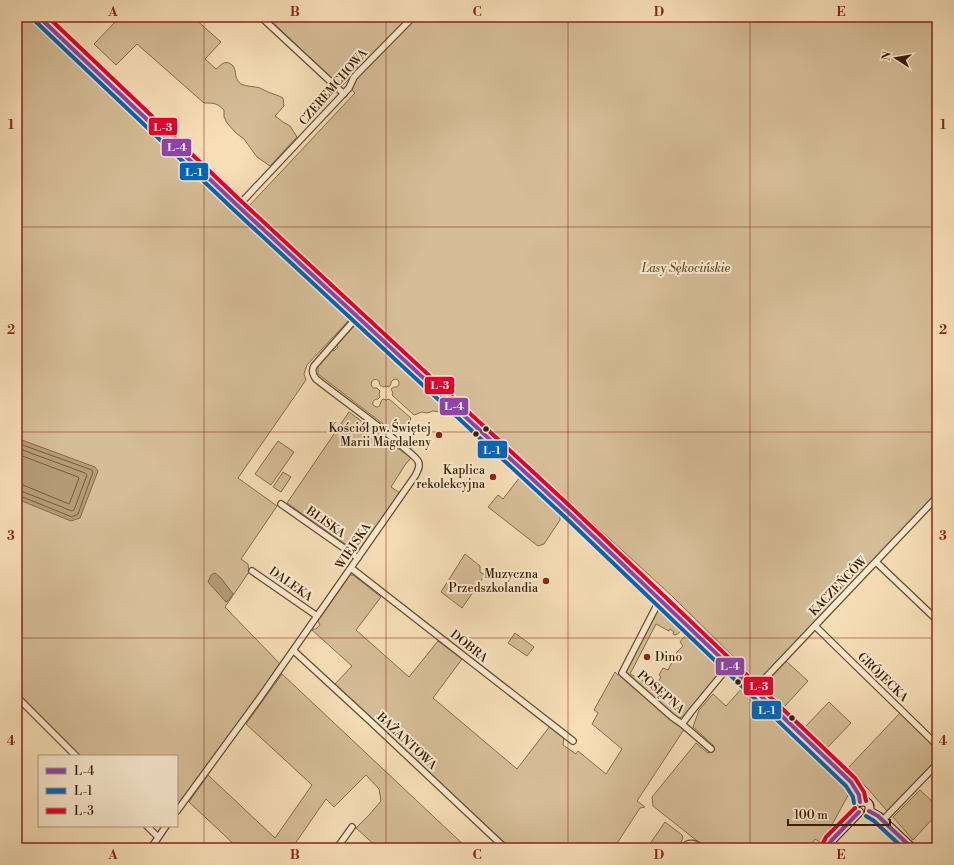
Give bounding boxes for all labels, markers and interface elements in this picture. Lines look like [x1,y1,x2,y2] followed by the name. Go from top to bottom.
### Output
[107,4,118,20] text: A
[290,4,300,20] text: B
[472,4,482,20] text: C
[654,4,664,20] text: D
[836,4,846,20] text: E
[876,38,916,78] north arrow
[296,45,371,129] street label: CZEREMCHOWA
[879,50,895,62] text: N
[8,117,15,133] text: 1
[148,117,178,136] line badge: L-3
[940,117,947,133] text: 1
[154,121,173,135] text: L-3
[161,138,192,157] line badge: L-4
[167,141,187,155] text: L-4
[179,162,209,181] line badge: L-1
[185,166,204,180] text: L-1
[641,261,731,276] park label: Lasy Sękocińskie
[7,322,15,338] text: 2
[939,322,947,338] text: 2
[424,376,455,395] line badge: L-3
[431,379,450,393] text: L-3
[439,397,469,416] line badge: L-4
[444,400,464,414] text: L-4
[328,419,431,450] place label: Kościół pw. Świętej Marii Magdaleny
[481,424,491,434] unlabelled marker
[471,429,481,439] unlabelled marker
[434,430,444,440] marker: Kościół pw. Świętej Marii Magdaleny
[477,440,508,459] line badge: L-1
[483,444,502,458] text: L-1
[416,463,486,492] place label: Kaplica rekolekcyjna
[488,472,498,482] marker: Kaplica rekolekcyjna
[302,503,349,542] street label: BLISKA
[332,520,375,573] street label: WIEJSKA
[7,528,15,544] text: 3
[939,528,947,544] text: 3
[805,551,871,619] street label: KACZEŃCÓW
[266,564,316,605] street label: DALEKA
[448,567,539,596] place label: Muzyczna Przedszkolandia
[541,576,551,586] marker: Muzyczna Przedszkolandia
[447,627,491,666] street label: DOBRA
[854,648,913,706] street label: GRÓJECKA
[655,650,682,665] place label: Dino
[642,652,652,662] marker: Dino
[715,657,745,676] line badge: L-4
[720,660,740,674] text: L-4
[634,668,688,718] street label: POSĘPNA
[743,676,774,696] line badge: L-3
[733,677,743,687] unlabelled marker
[750,680,769,694] text: L-3
[751,700,782,720] line badge: L-1
[758,704,777,718] text: L-1
[373,708,442,773] street label: BAŻANTOWA
[787,713,797,723] unlabelled marker
[7,733,16,749] text: 4
[939,733,948,749] text: 4
[38,755,178,827] legend
[74,764,94,779] text: L-4
[74,784,93,799] text: L-1
[788,801,890,827] scale bar
[74,804,94,819] text: L-3
[794,808,828,823] text: 100 m
[107,847,118,863] text: A
[290,847,300,863] text: B
[472,847,482,863] text: C
[654,847,664,863] text: D
[836,847,846,863] text: E

